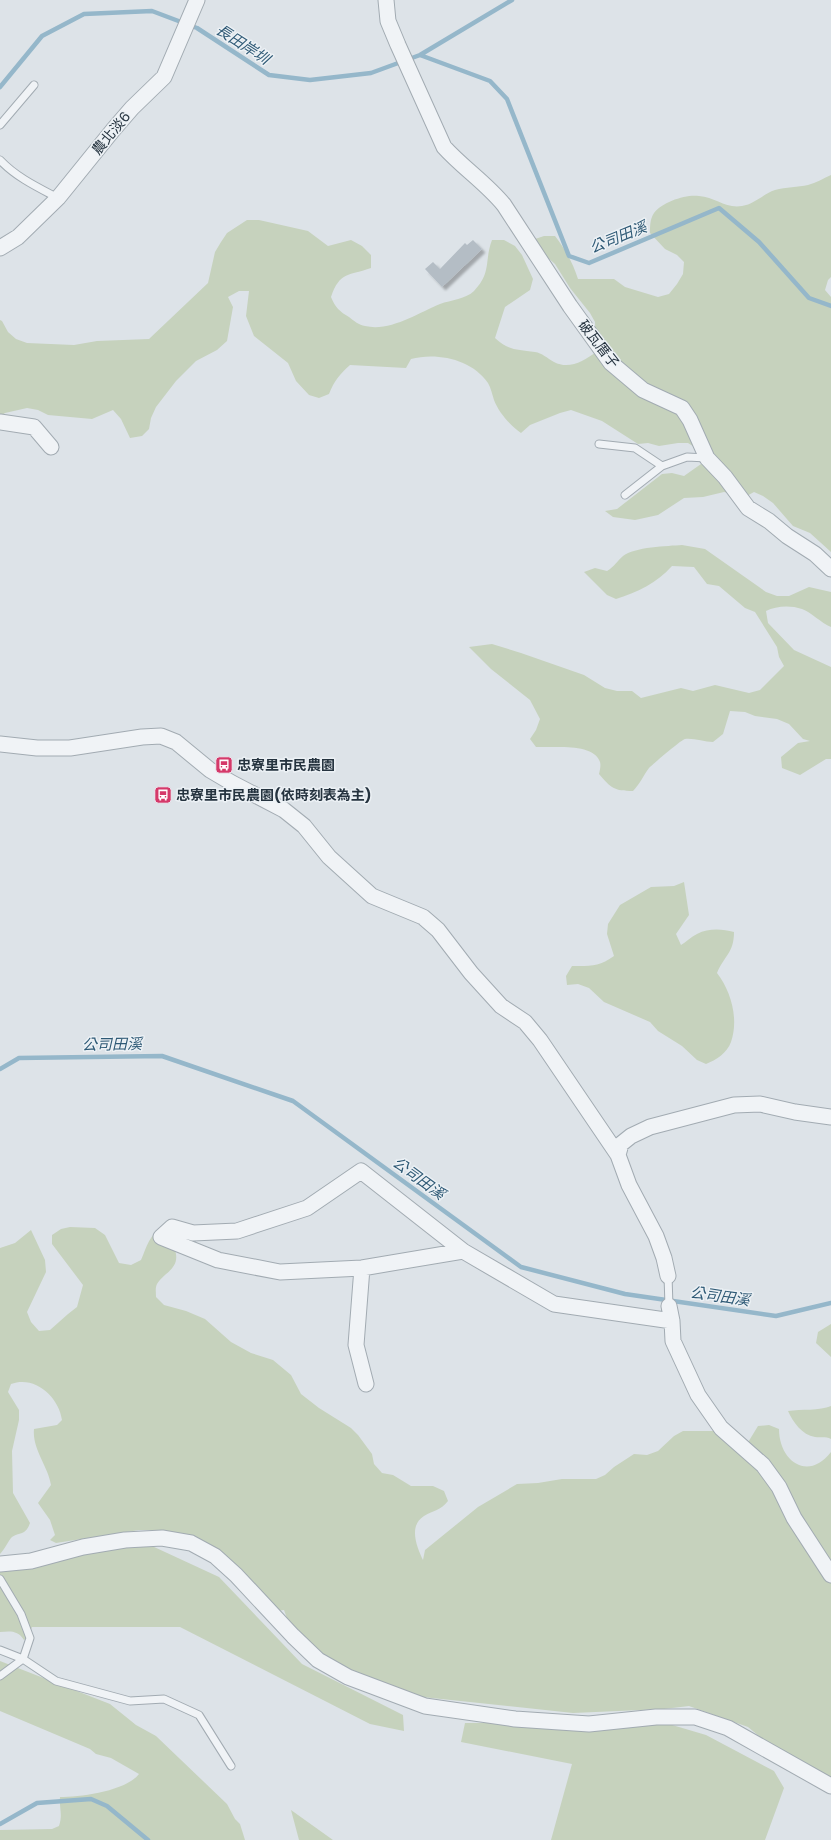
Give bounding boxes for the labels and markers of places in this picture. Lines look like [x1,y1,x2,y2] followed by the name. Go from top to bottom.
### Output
[214,755,234,775] bus stop icon: 忠寮里市民農園
[237,755,335,775] place label: 忠寮里市民農園
[153,785,173,805] bus stop icon: 忠寮里市民農園(依時刻表為主)
[176,785,371,805] place label: 忠寮里市民農園(依時刻表為主)

